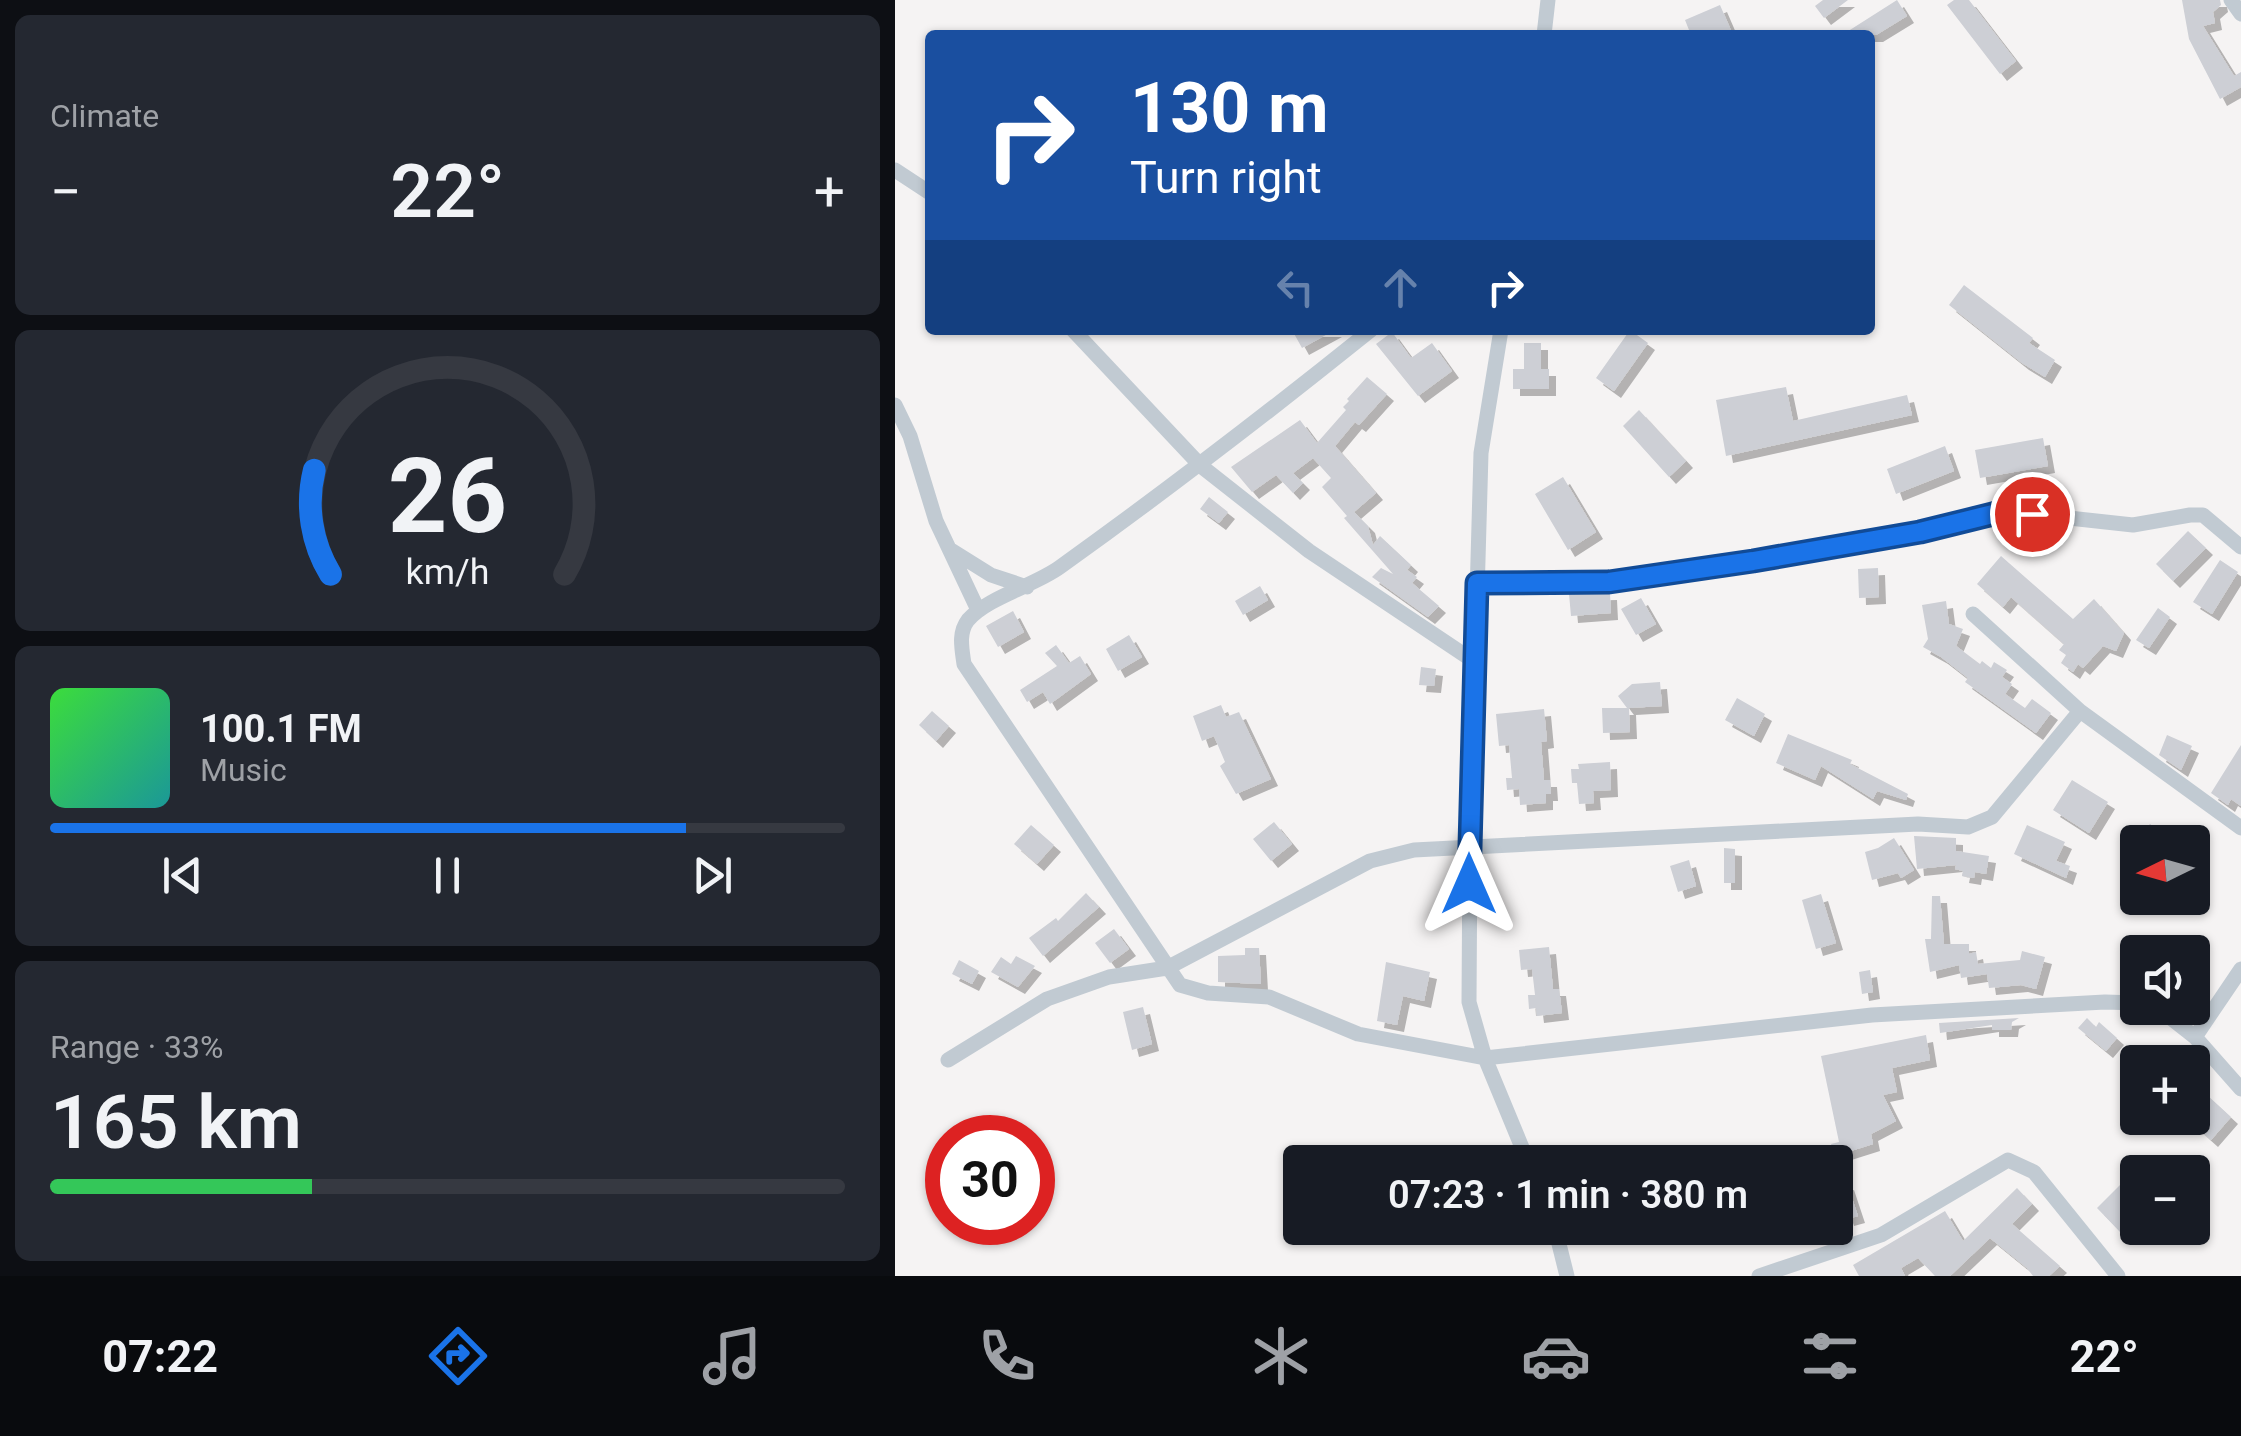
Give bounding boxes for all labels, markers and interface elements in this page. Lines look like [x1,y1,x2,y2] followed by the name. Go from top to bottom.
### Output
[1130,67,1329,149] text: 130 m
[965,70,1095,200] icon: right
[50,97,159,135] text: Climate
[390,147,505,235] text: 22°
[1130,151,1322,204] text: Turn right
[50,160,81,224] text: −
[814,160,845,224] text: +
[1268,260,1323,315] icon: left
[1373,260,1428,315] icon: ahead
[1478,260,1533,315] icon: right
[388,436,507,557] text: 26
[1990,472,2075,557] pin
[2005,487,2060,542] icon: arrive
[406,551,489,593] text: km/h
[200,707,362,751] text: 100.1 FM
[200,751,287,789] text: Music
[2120,825,2210,915] north arrow
[2120,825,2210,1245] map controls
[1417,832,1521,936] position arrow
[155,848,210,903] icon: previous
[420,848,475,903] icon: pause
[685,848,740,903] icon: next
[2120,935,2210,1025] button: sound
[50,1028,223,1066] text: Range · 33%
[2120,1045,2210,1135] button: +
[50,1078,302,1166] text: 165 km
[925,1115,1055,1245] speed limit sign: 30
[2120,1155,2210,1245] button: −
[1388,1173,1748,1217] text: 07:23 · 1 min · 380 m
[423,1321,493,1391] icon: directions
[697,1321,767,1391] icon: music
[972,1321,1042,1391] icon: phone
[1246,1321,1316,1391] icon: climate
[1521,1321,1591,1391] icon: car
[1795,1321,1865,1391] icon: filters
[102,1330,218,1383] text: 07:22
[2070,1330,2139,1383] text: 22°

